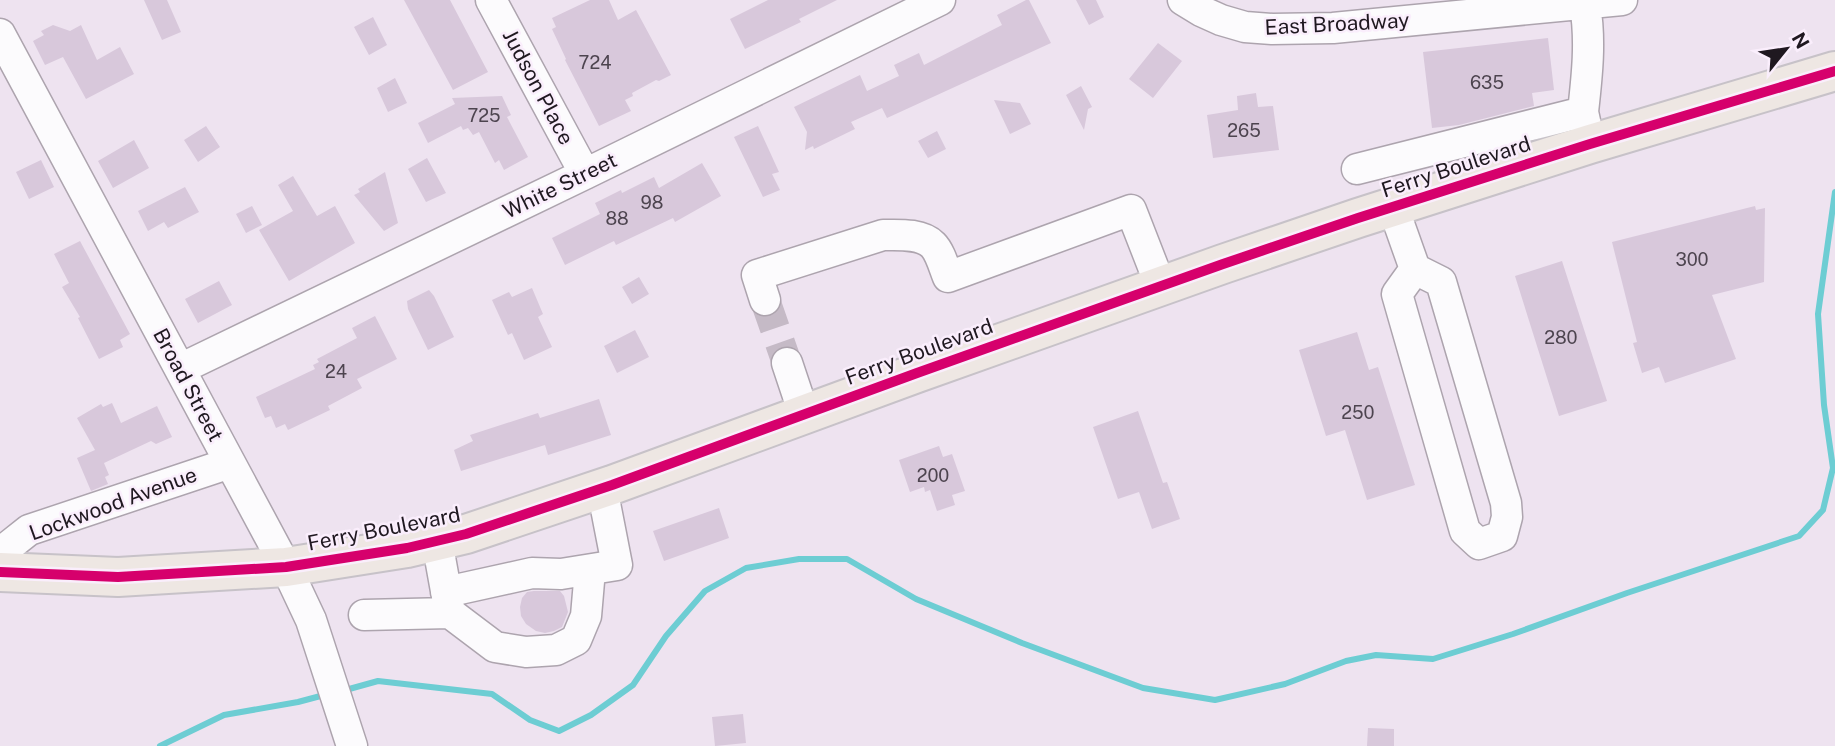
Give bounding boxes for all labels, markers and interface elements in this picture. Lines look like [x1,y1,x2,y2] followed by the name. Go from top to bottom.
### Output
[1264,7,1410,40] street label: East Broadway
[1751,14,1821,84] north arrow
[498,25,579,149] street label: Judson Place
[1787,29,1814,52] text: N
[579,52,611,73] house number: 724
[1470,72,1504,93] house number: 635
[467,105,501,126] house number: 725
[1227,120,1261,141] house number: 265
[1378,131,1534,202] street label: Ferry Boulevard
[499,147,621,224] street label: White Street
[641,192,663,213] house number: 98
[605,208,629,229] house number: 88
[1675,249,1709,270] house number: 300
[842,313,996,390] street label: Ferry Boulevard
[148,324,229,446] street label: Broad Street
[1544,327,1578,348] house number: 280
[325,361,347,382] house number: 24
[1341,402,1375,423] house number: 250
[26,462,200,545] street label: Lockwood Avenue
[917,465,949,486] house number: 200
[305,501,463,556] street label: Ferry Boulevard

